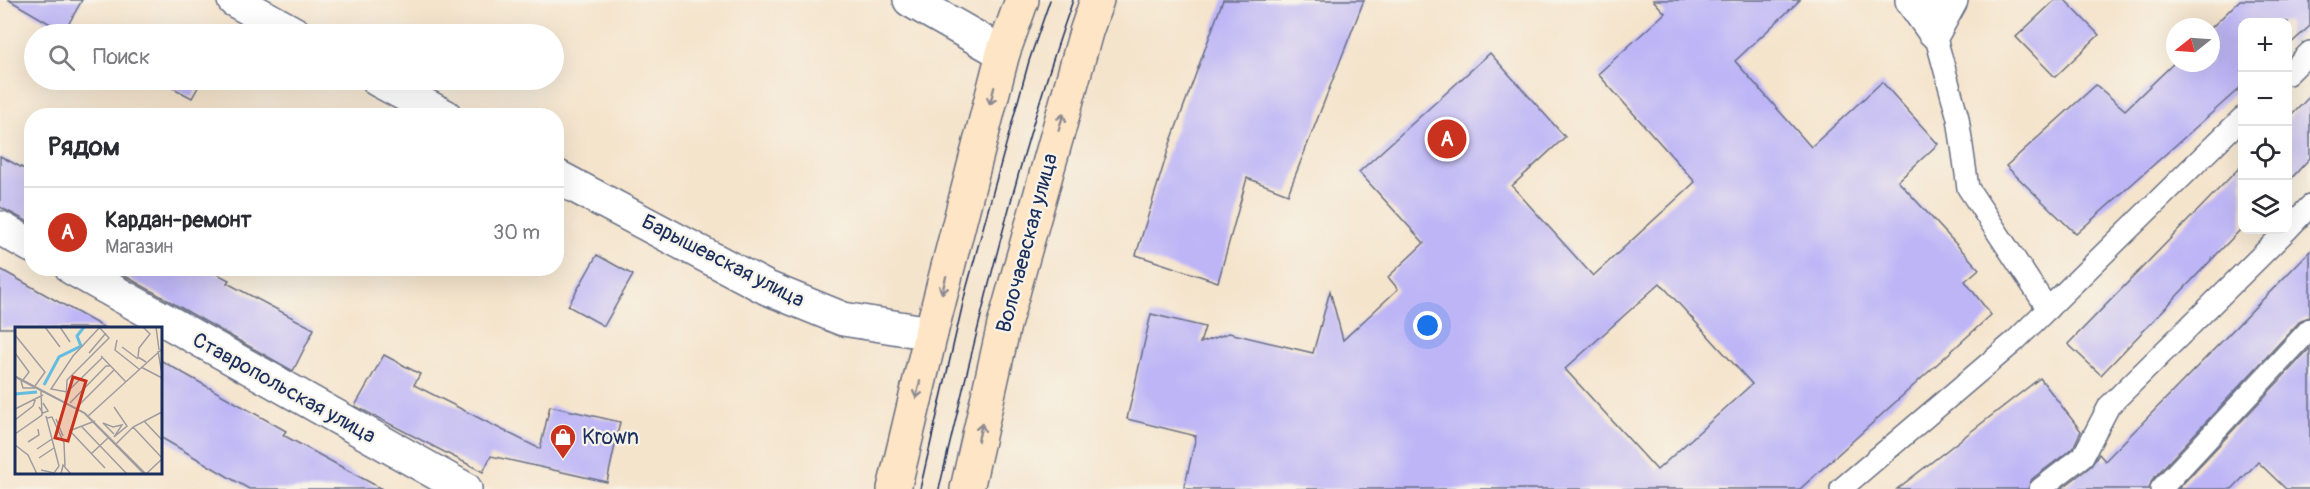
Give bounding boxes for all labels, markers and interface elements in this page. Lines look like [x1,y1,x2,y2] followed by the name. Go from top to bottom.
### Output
[2166,18,2220,72] north arrow
[2238,18,2292,234] map controls
[2238,18,2292,72] button: +
[24,24,564,90] search box
[45,41,78,74] icon: search
[93,43,150,71] text: Поиск
[2238,72,2292,126] button: −
[986,86,998,105] one-way arrow
[1056,112,1067,131] one-way arrow
[1428,116,1466,162] pin: A
[2238,126,2292,180] button: locate
[48,131,120,163] text: Рядом
[990,150,1064,336] street label: Волочаевская улица
[2238,180,2292,234] button: layers
[105,206,252,234] text: Кардан-ремонт
[637,208,809,314] street label: Барышевская улица
[61,220,74,245] text: A
[493,220,540,245] text: 30 m
[105,234,173,259] text: Магазин
[937,275,949,294] one-way arrow
[1413,311,1442,340] your location
[188,326,380,450] street label: Ставропольская улица
[15,327,162,474] inset map
[911,380,923,399] one-way arrow
[548,422,578,460] shop icon: Krown
[974,423,986,442] one-way arrow
[582,424,639,451] place label: Krown

